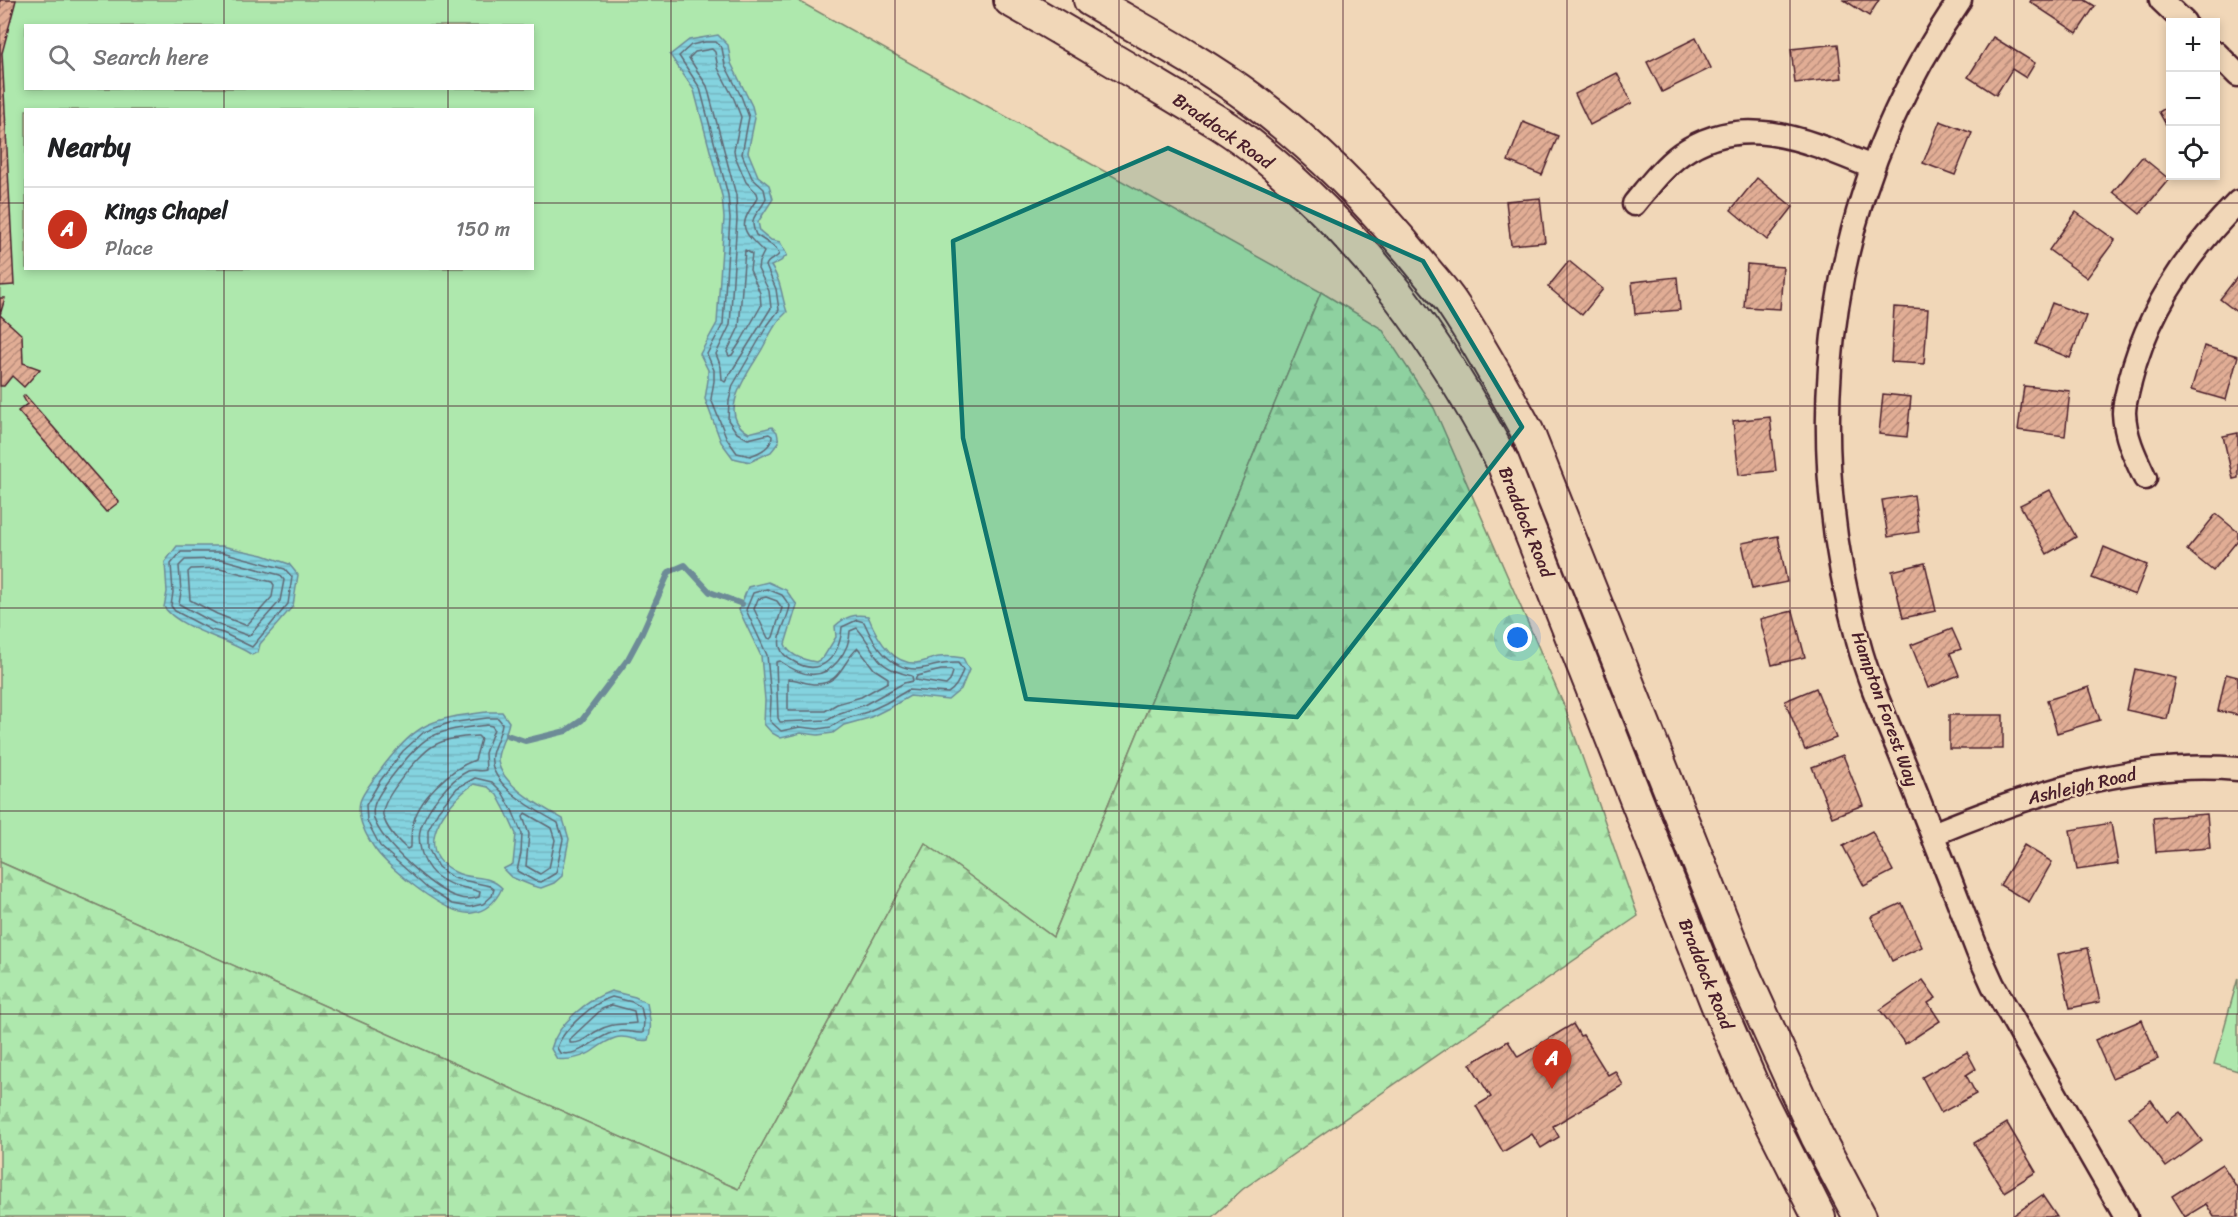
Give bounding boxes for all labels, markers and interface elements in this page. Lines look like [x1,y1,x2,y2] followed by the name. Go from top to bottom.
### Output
[2166,18,2220,180] map controls
[2166,18,2220,72] button: +
[24,24,534,90] search box
[93,38,209,77] text: Search here
[45,41,78,74] icon: search
[2166,72,2220,126] button: −
[1166,84,1282,179] street label: Braddock Road
[48,124,130,170] text: Nearby
[2166,126,2220,180] button: locate
[105,192,228,231] text: Kings Chapel
[61,212,74,247] text: A
[456,212,510,247] text: 150 m
[105,231,153,266] text: Place
[1489,462,1563,584] street label: Braddock Road
[1503,623,1532,652] your location
[1842,627,1928,792] street label: Hampton Forest Way
[2024,758,2141,814] street label: Ashleigh Road
[1669,914,1743,1036] street label: Braddock Road
[1532,1040,1572,1089] pin: A

